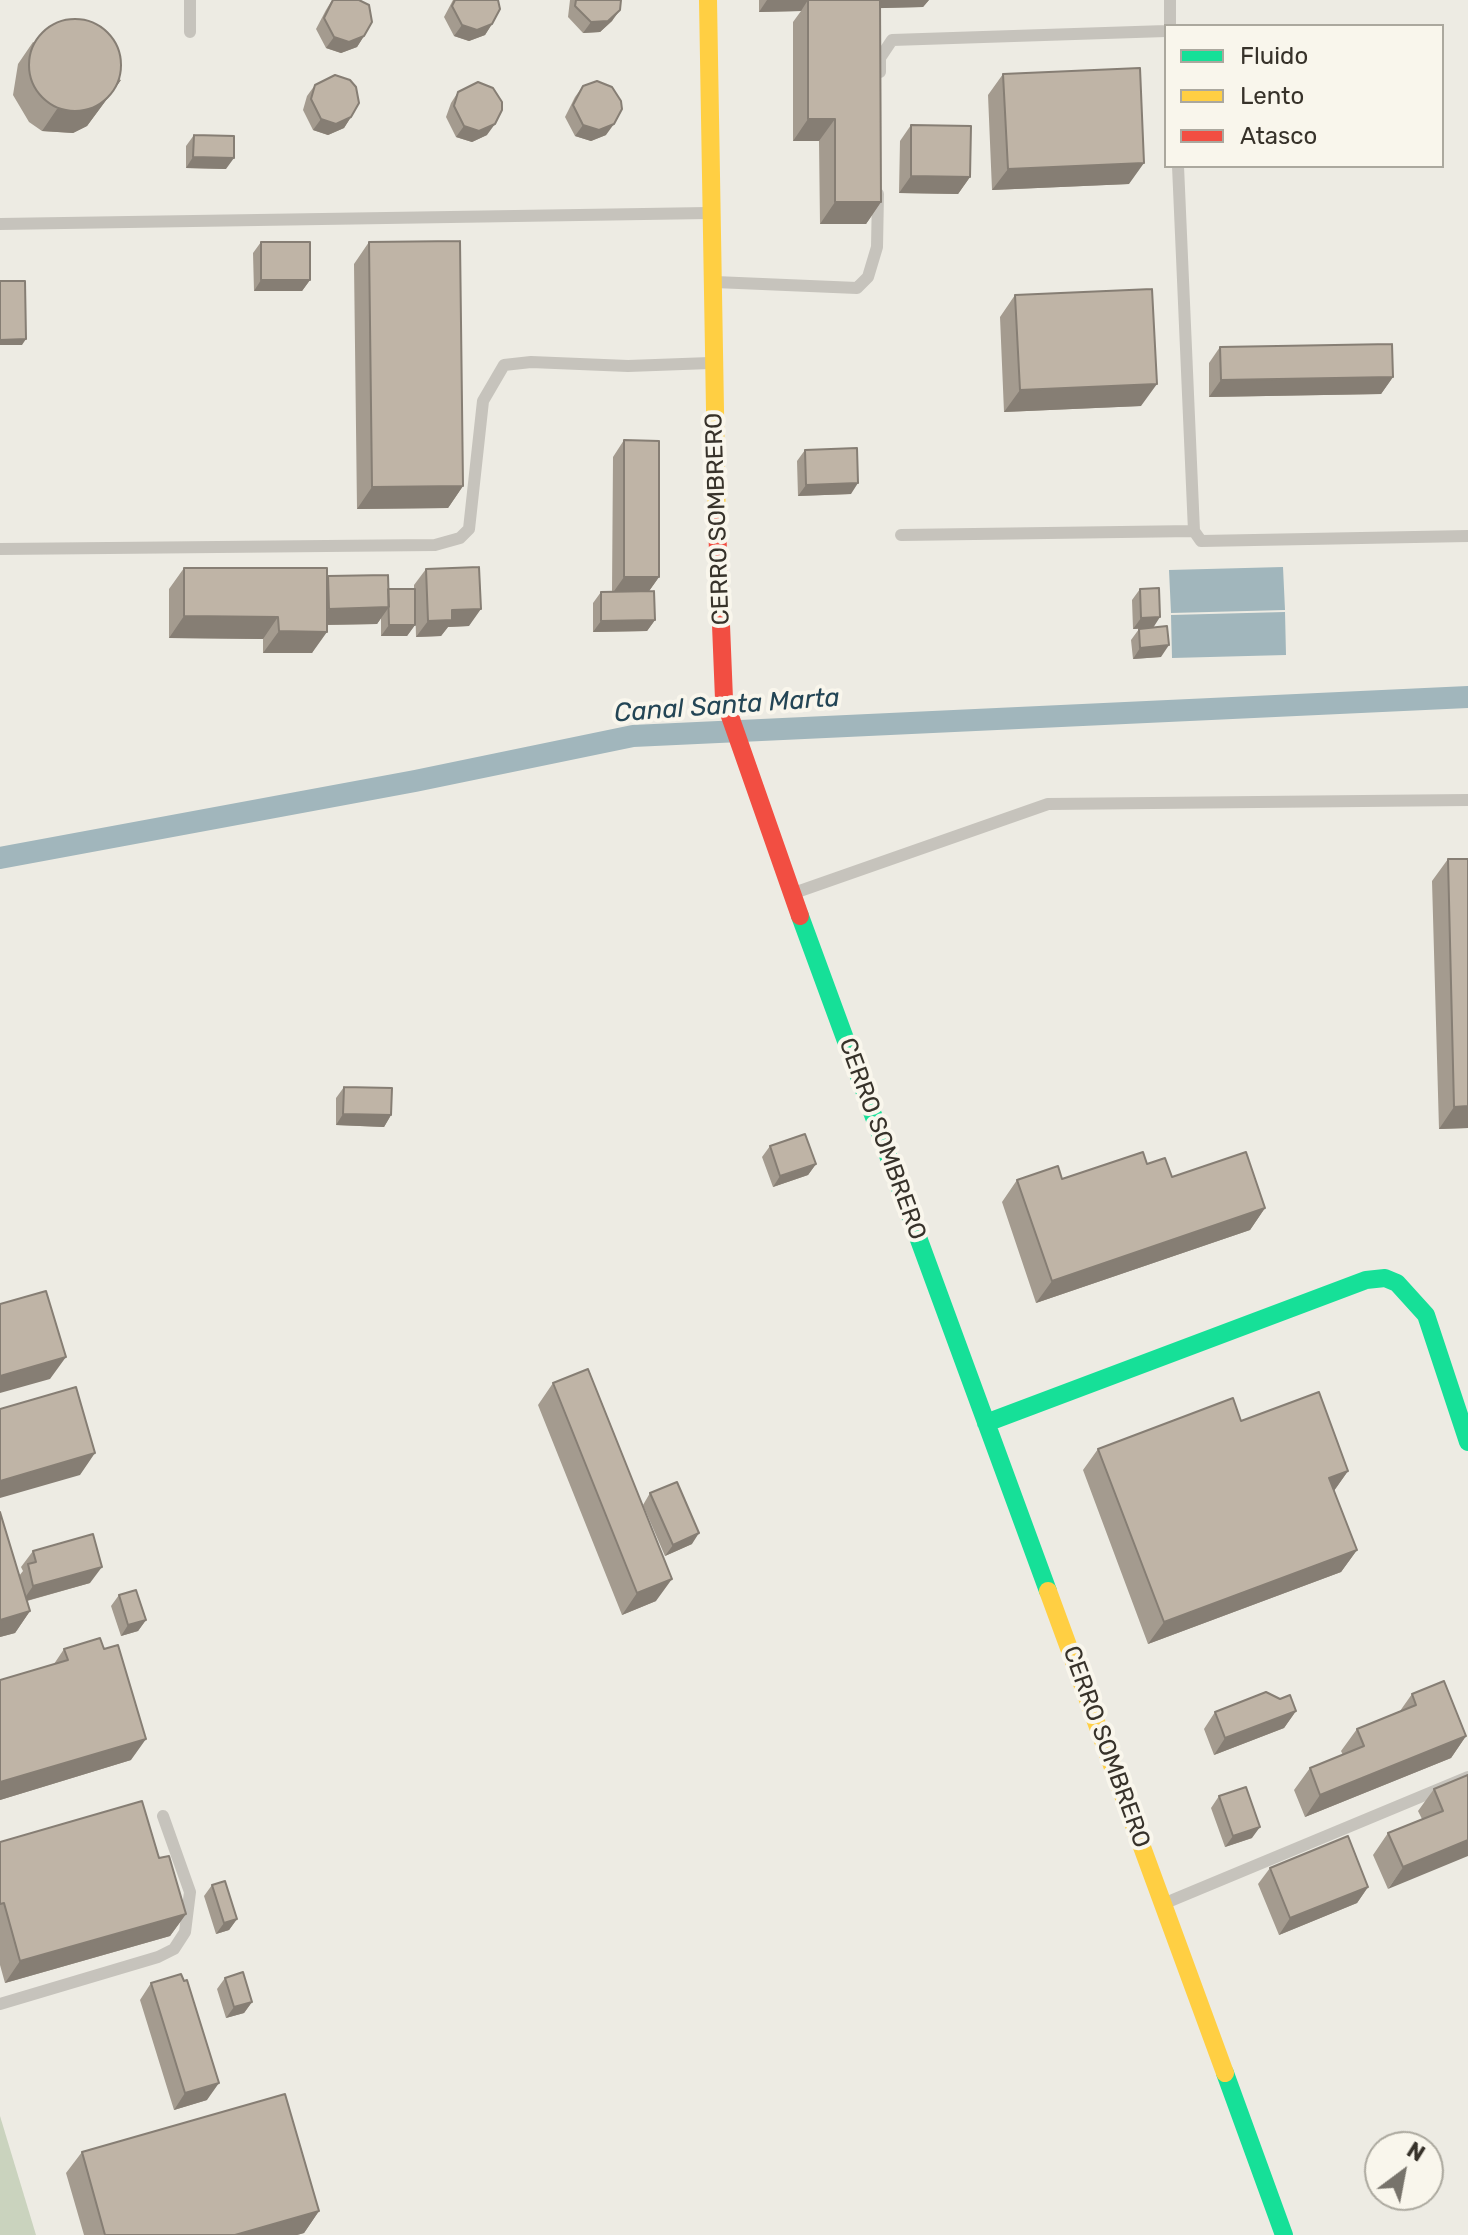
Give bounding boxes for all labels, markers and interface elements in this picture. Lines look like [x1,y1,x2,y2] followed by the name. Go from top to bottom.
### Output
[1164,24,1444,168] legend
[1240,42,1308,70] text: Fluido
[1240,82,1304,110] text: Lento
[1240,122,1317,150] text: Atasco
[700,412,736,626] street label: CERRO SOMBRERO
[613,683,841,729] water label: Canal Santa Marta
[832,1034,932,1244] street label: CERRO SOMBRERO
[1056,1642,1156,1852] street label: CERRO SOMBRERO
[1364,2131,1444,2211] north arrow
[1402,2136,1430,2168] text: N

